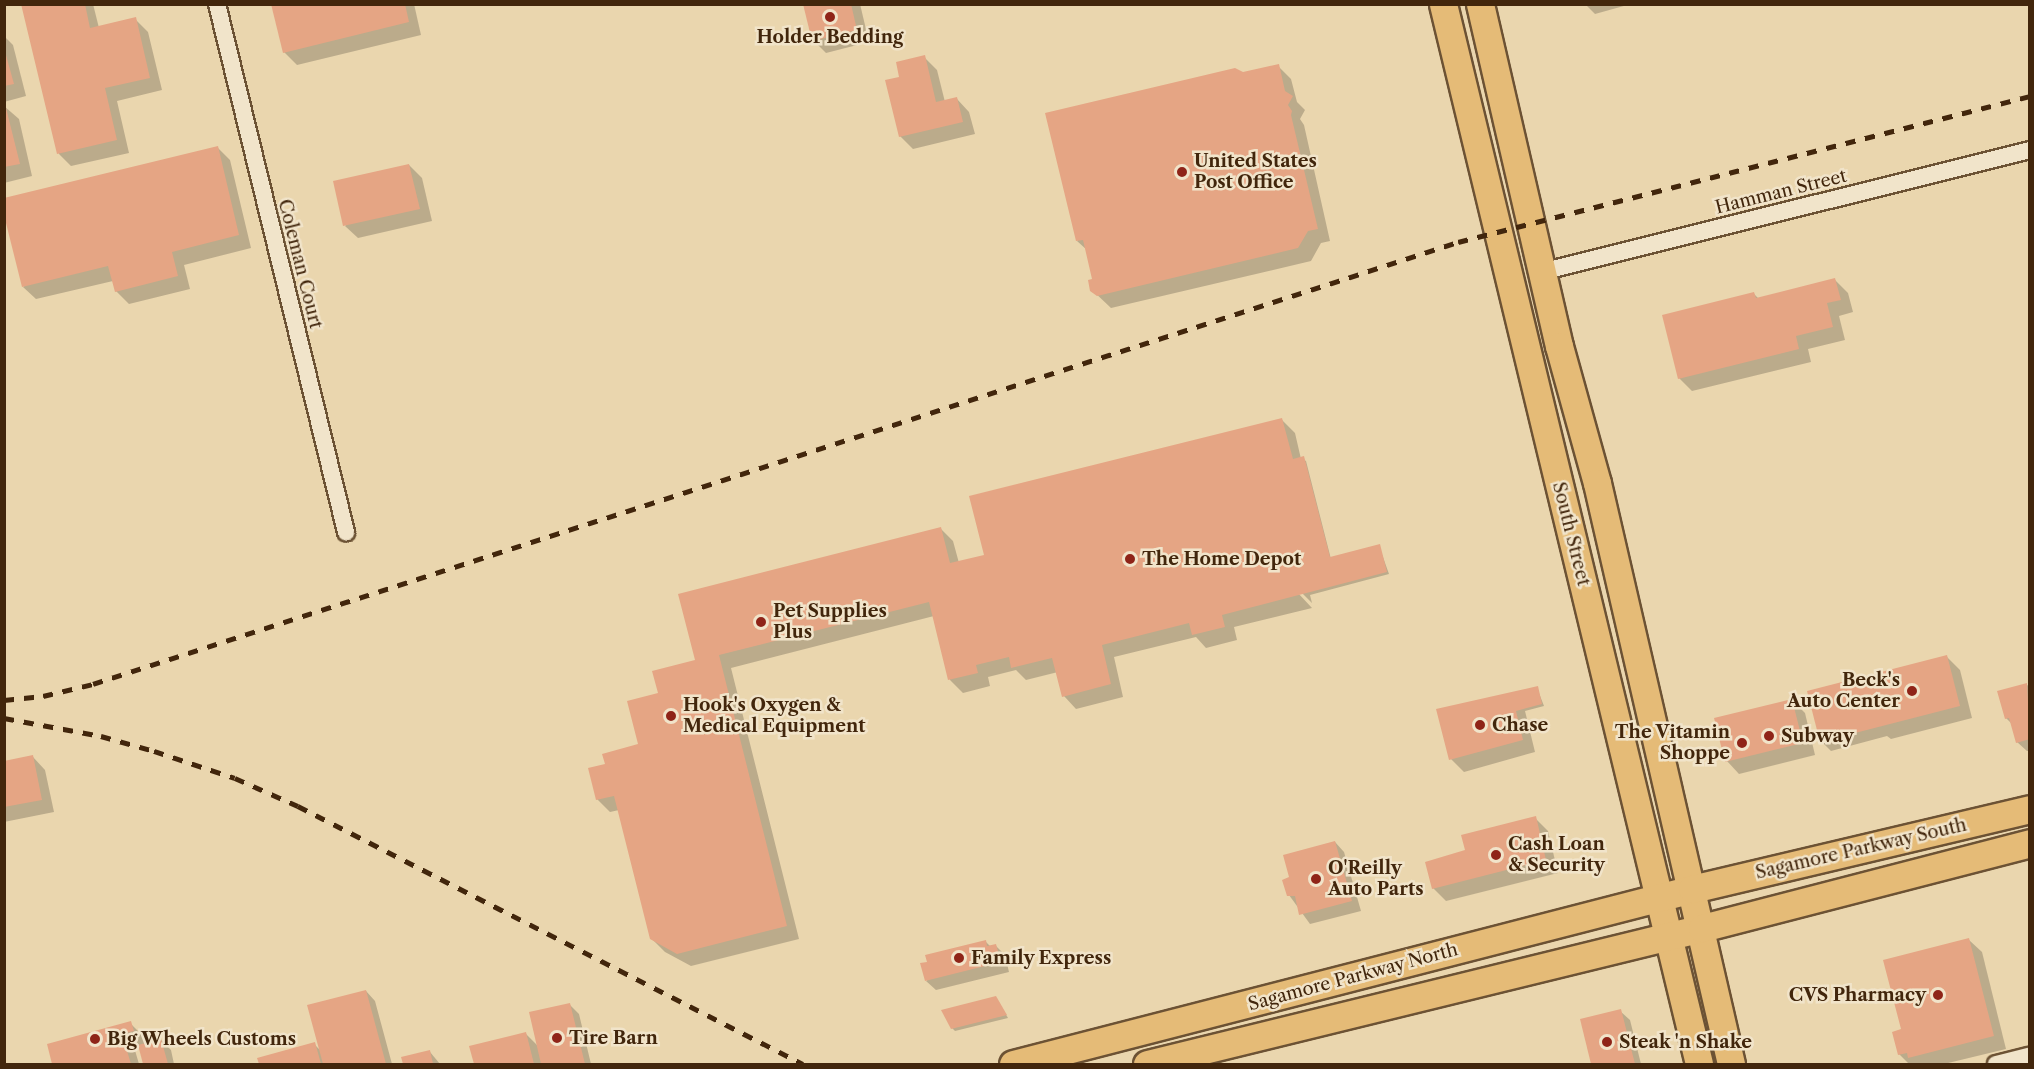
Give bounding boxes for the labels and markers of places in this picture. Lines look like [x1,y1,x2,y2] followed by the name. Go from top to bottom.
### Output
[823,10,837,24] marker: Holder Bedding
[756,26,904,48] place label: Holder Bedding
[1194,151,1317,194] place label: United States Post Office
[1175,165,1189,179] marker: United States Post Office
[1142,548,1301,570] place label: The Home Depot
[1123,552,1137,566] marker: The Home Depot
[773,601,887,644] place label: Pet Supplies Plus
[754,615,768,629] marker: Pet Supplies Plus
[1787,670,1900,712] place label: Beck's Auto Center
[1905,684,1919,698] marker: Beck's Auto Center
[683,695,866,738] place label: Hook's Oxygen & Medical Equipment
[664,709,678,723] marker: Hook's Oxygen & Medical Equipment
[1492,714,1548,736] place label: Chase
[1473,718,1487,732] marker: Chase
[1614,722,1730,764] place label: The Vitamin Shoppe
[1781,725,1854,747] place label: Subway
[1762,729,1776,743] marker: Subway
[1735,736,1749,750] marker: The Vitamin Shoppe
[1508,834,1605,876] place label: Cash Loan & Security
[1489,848,1503,862] marker: Cash Loan & Security
[1328,858,1424,900] place label: O'Reilly Auto Parts
[1309,872,1323,886] marker: O'Reilly Auto Parts
[971,947,1112,969] place label: Family Express
[952,951,966,965] marker: Family Express
[1789,984,1926,1006] place label: CVS Pharmacy
[1931,988,1945,1002] marker: CVS Pharmacy
[569,1027,658,1049] place label: Tire Barn
[107,1028,297,1050] place label: Big Wheels Customs
[550,1031,564,1045] marker: Tire Barn
[1619,1031,1752,1053] place label: Steak 'n Shake
[88,1032,102,1046] marker: Big Wheels Customs
[1600,1035,1614,1049] marker: Steak 'n Shake

